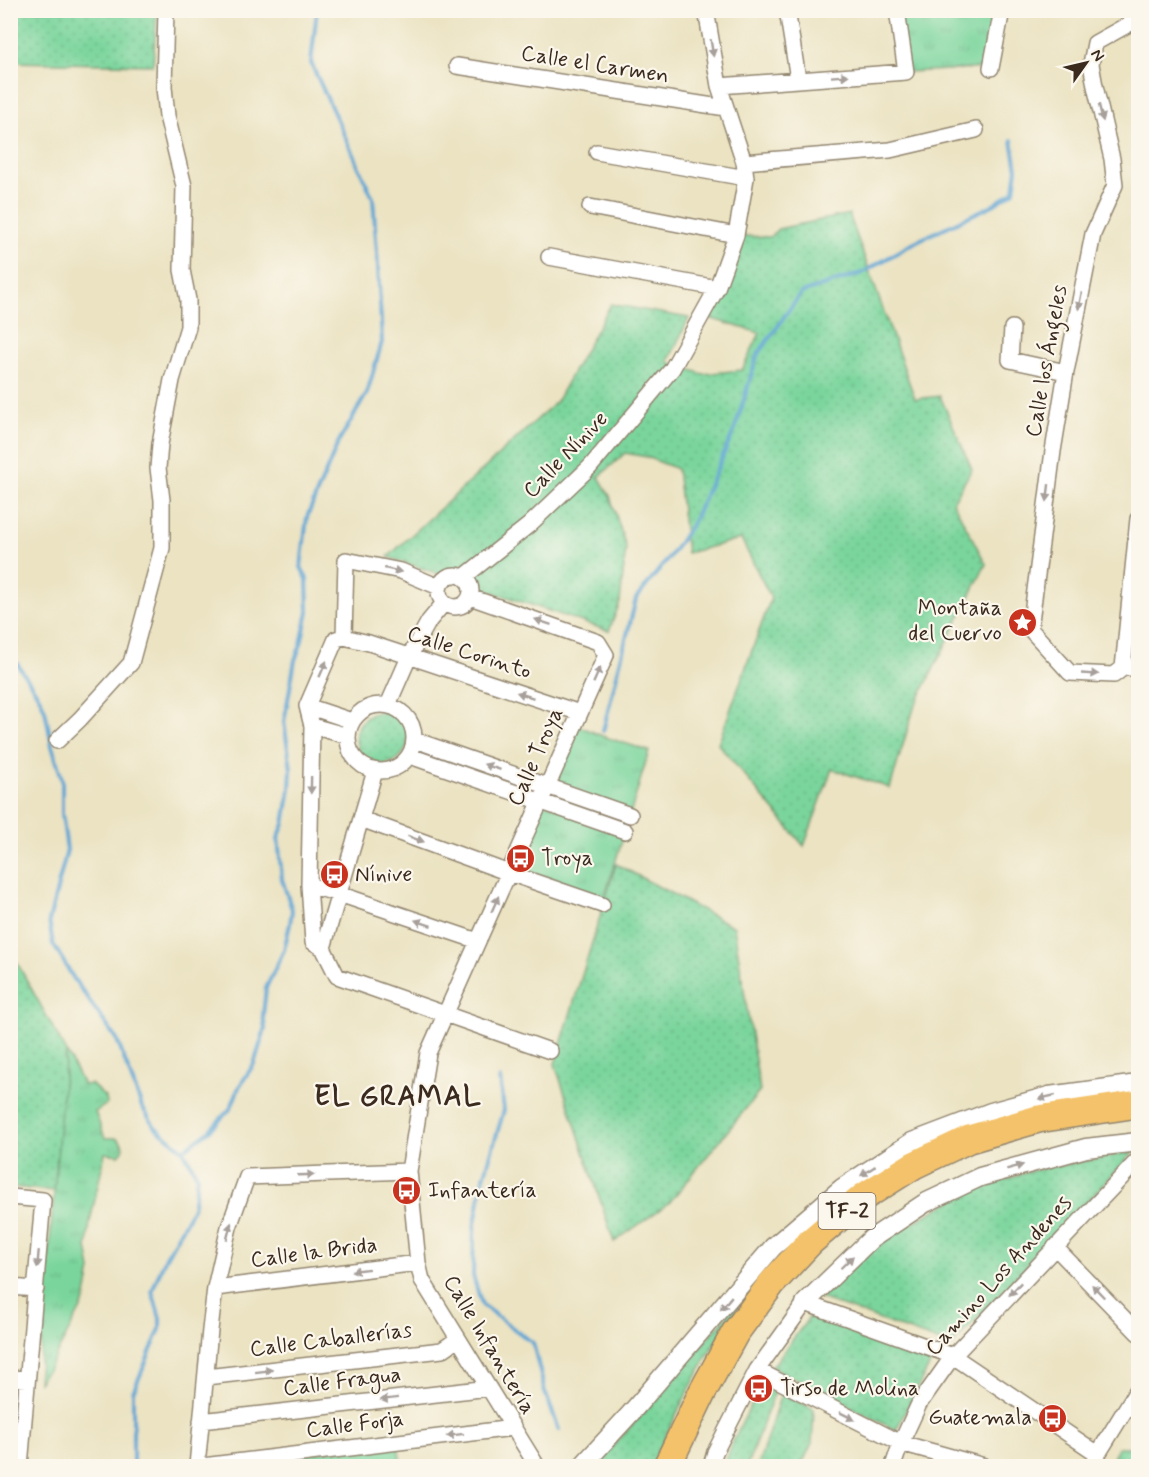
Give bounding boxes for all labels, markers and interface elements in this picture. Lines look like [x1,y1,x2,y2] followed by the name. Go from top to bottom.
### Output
[1056,33,1116,93] north arrow
[519,39,671,91] street label: Calle el Carmen
[708,39,717,58] one-way arrow
[1086,45,1109,66] text: N
[831,71,850,81] one-way arrow
[1097,104,1107,122] one-way arrow
[1019,282,1077,440] street label: Calle los Ángeles
[1075,292,1084,311] one-way arrow
[518,405,614,505] street label: Calle Nínive
[1043,484,1053,503] one-way arrow
[384,566,403,576] one-way arrow
[908,595,1002,648] place label: Montaña del Cuervo
[1007,606,1039,638] place icon: Montaña del Cuervo
[534,617,552,627] one-way arrow
[403,620,535,686] street label: Calle Corinto
[318,659,328,677] one-way arrow
[592,665,602,683] one-way arrow
[1080,670,1099,679] one-way arrow
[516,690,534,699] one-way arrow
[502,703,570,811] street label: Calle Troya
[483,761,501,771] one-way arrow
[306,775,315,794] one-way arrow
[407,834,425,844] one-way arrow
[504,843,536,875] bus stop icon: Troya
[541,845,593,873] place label: Troya
[318,859,350,891] bus stop icon: Nínive
[355,861,412,889] place label: Nínive
[490,895,500,913] one-way arrow
[414,917,432,927] one-way arrow
[314,1079,482,1116] district label: EL GRAMAL
[1037,1093,1056,1102] one-way arrow
[1005,1162,1024,1172] one-way arrow
[860,1165,876,1176] one-way arrow
[296,1170,315,1179] one-way arrow
[391,1175,423,1207] bus stop icon: Infantería
[428,1177,537,1205] place label: Infantería
[920,1190,1079,1362] street label: Camino Los Andenes
[818,1193,876,1229] road number: TF-2
[225,1222,234,1240] one-way arrow
[249,1231,379,1275] street label: Calle la Brida
[33,1249,43,1268] one-way arrow
[840,1255,855,1269] one-way arrow
[350,1266,369,1275] one-way arrow
[436,1270,542,1420] street label: Calle Infantería
[1009,1281,1022,1296] one-way arrow
[1091,1283,1105,1298] one-way arrow
[720,1295,733,1310] one-way arrow
[248,1316,414,1364] street label: Calle Caballerías
[281,1361,403,1406] street label: Calle Fragua
[254,1366,273,1376] one-way arrow
[743,1373,775,1405] bus stop icon: Tirso de Molina
[780,1375,919,1403] place label: Tirso de Molina
[379,1394,398,1404] one-way arrow
[1037,1402,1069,1434] bus stop icon: Guatemala
[928,1404,1032,1432] place label: Guatemala
[305,1405,405,1445] street label: Calle Forja
[839,1411,856,1420] one-way arrow
[445,1431,464,1440] one-way arrow

